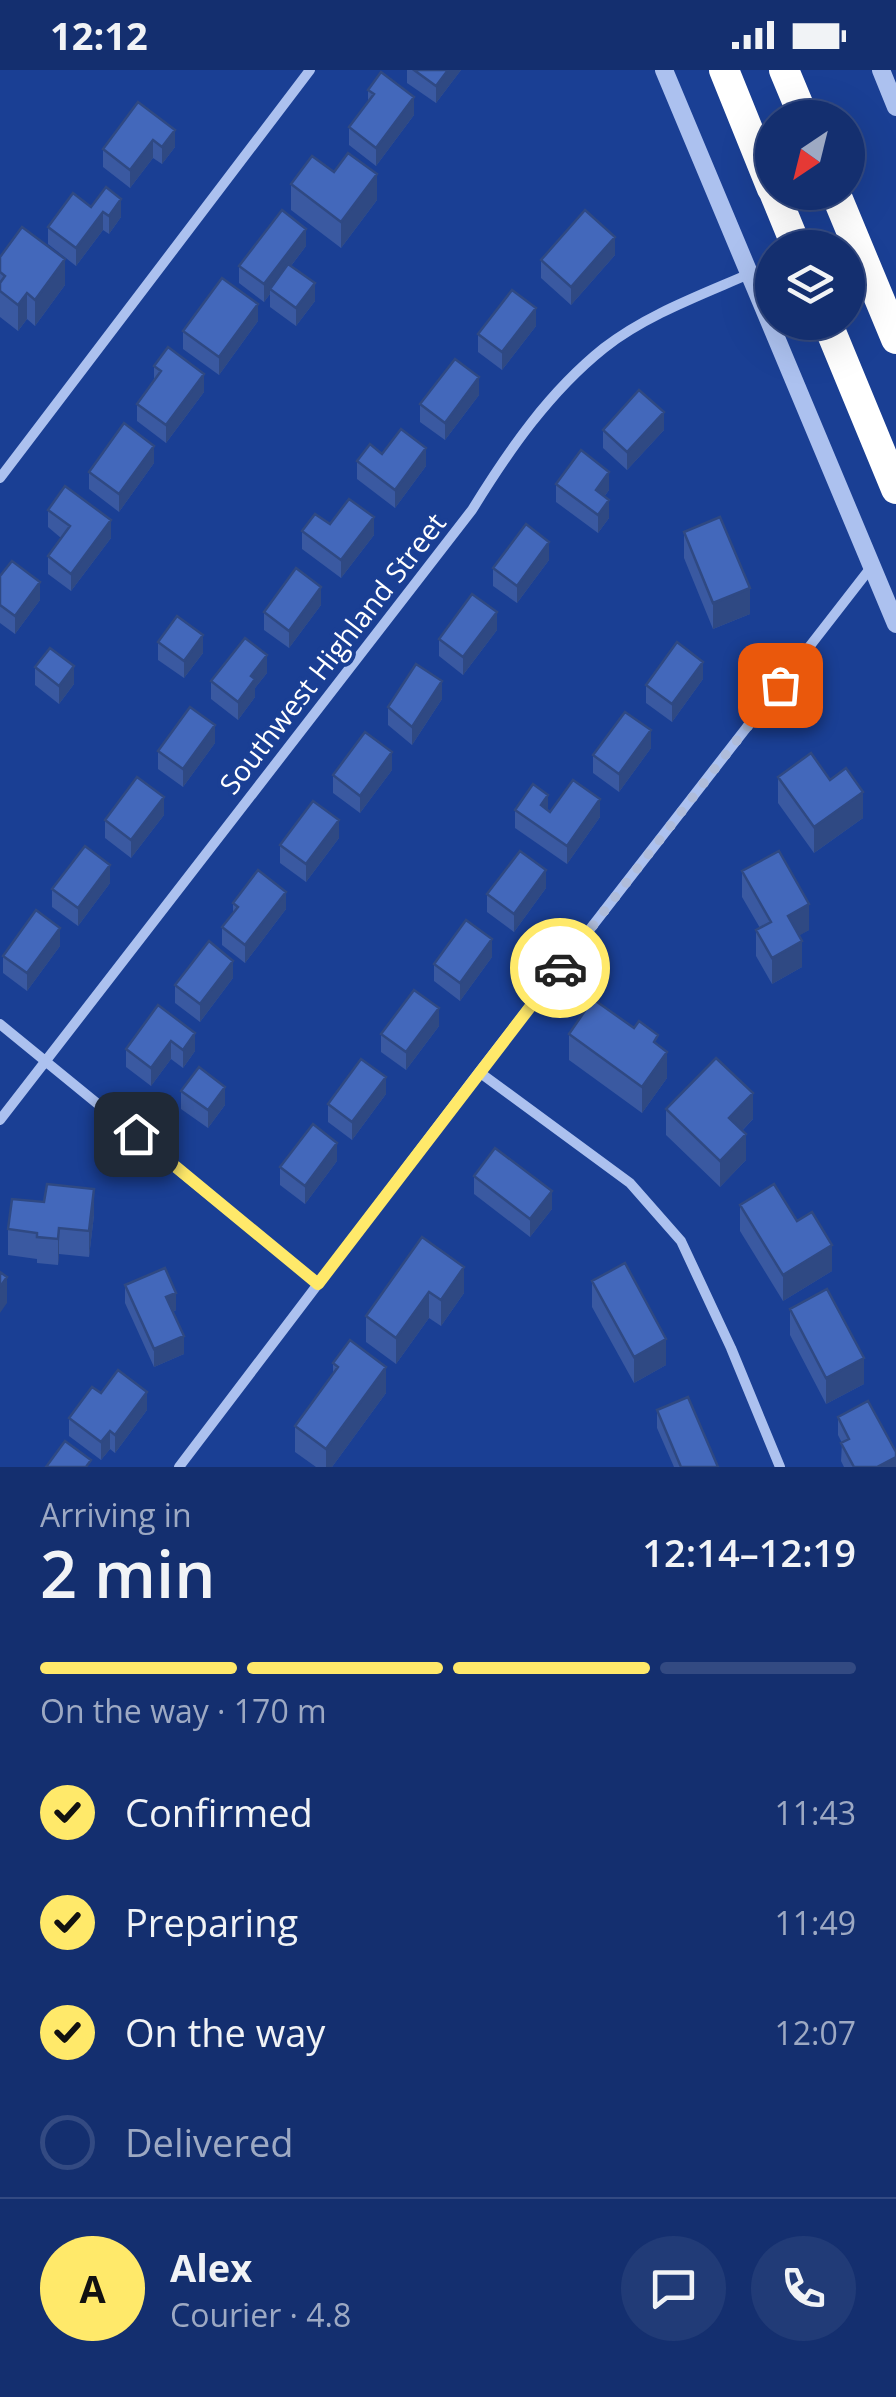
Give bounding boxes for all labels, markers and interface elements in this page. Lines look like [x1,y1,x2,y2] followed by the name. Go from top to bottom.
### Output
[50,9,148,61] text: 12:12
[755,100,865,210] north arrow
[755,100,865,340] map controls
[755,230,865,340] button: layers
[210,505,454,801] street label: Southwest Highland Street
[738,643,823,728] pin
[753,658,808,713] icon: bag
[510,918,610,1018] courier
[533,941,588,996] icon: car
[94,1092,179,1177] pin
[109,1107,164,1162] icon: home
[40,1493,192,1536] text: Arriving in
[642,1526,856,1578] text: 12:14–12:19
[40,1529,215,1617] text: 2 min
[40,1689,327,1732] text: On the way · 170 m
[40,1785,95,1840] icon: check
[125,1786,313,1838] text: Confirmed
[774,1791,856,1834] text: 11:43
[40,1895,95,1950] icon: check
[125,1896,298,1948] text: Preparing
[774,1901,856,1944] text: 11:49
[40,2005,95,2060] icon: check
[125,2006,325,2058] text: On the way
[774,2011,856,2054] text: 12:07
[125,2116,294,2168] text: Delivered
[621,2236,726,2341] button: chat
[751,2236,856,2341] button: phone
[170,2241,252,2293] text: Alex
[79,2262,106,2314] text: A
[170,2293,351,2336] text: Courier · 4.8

